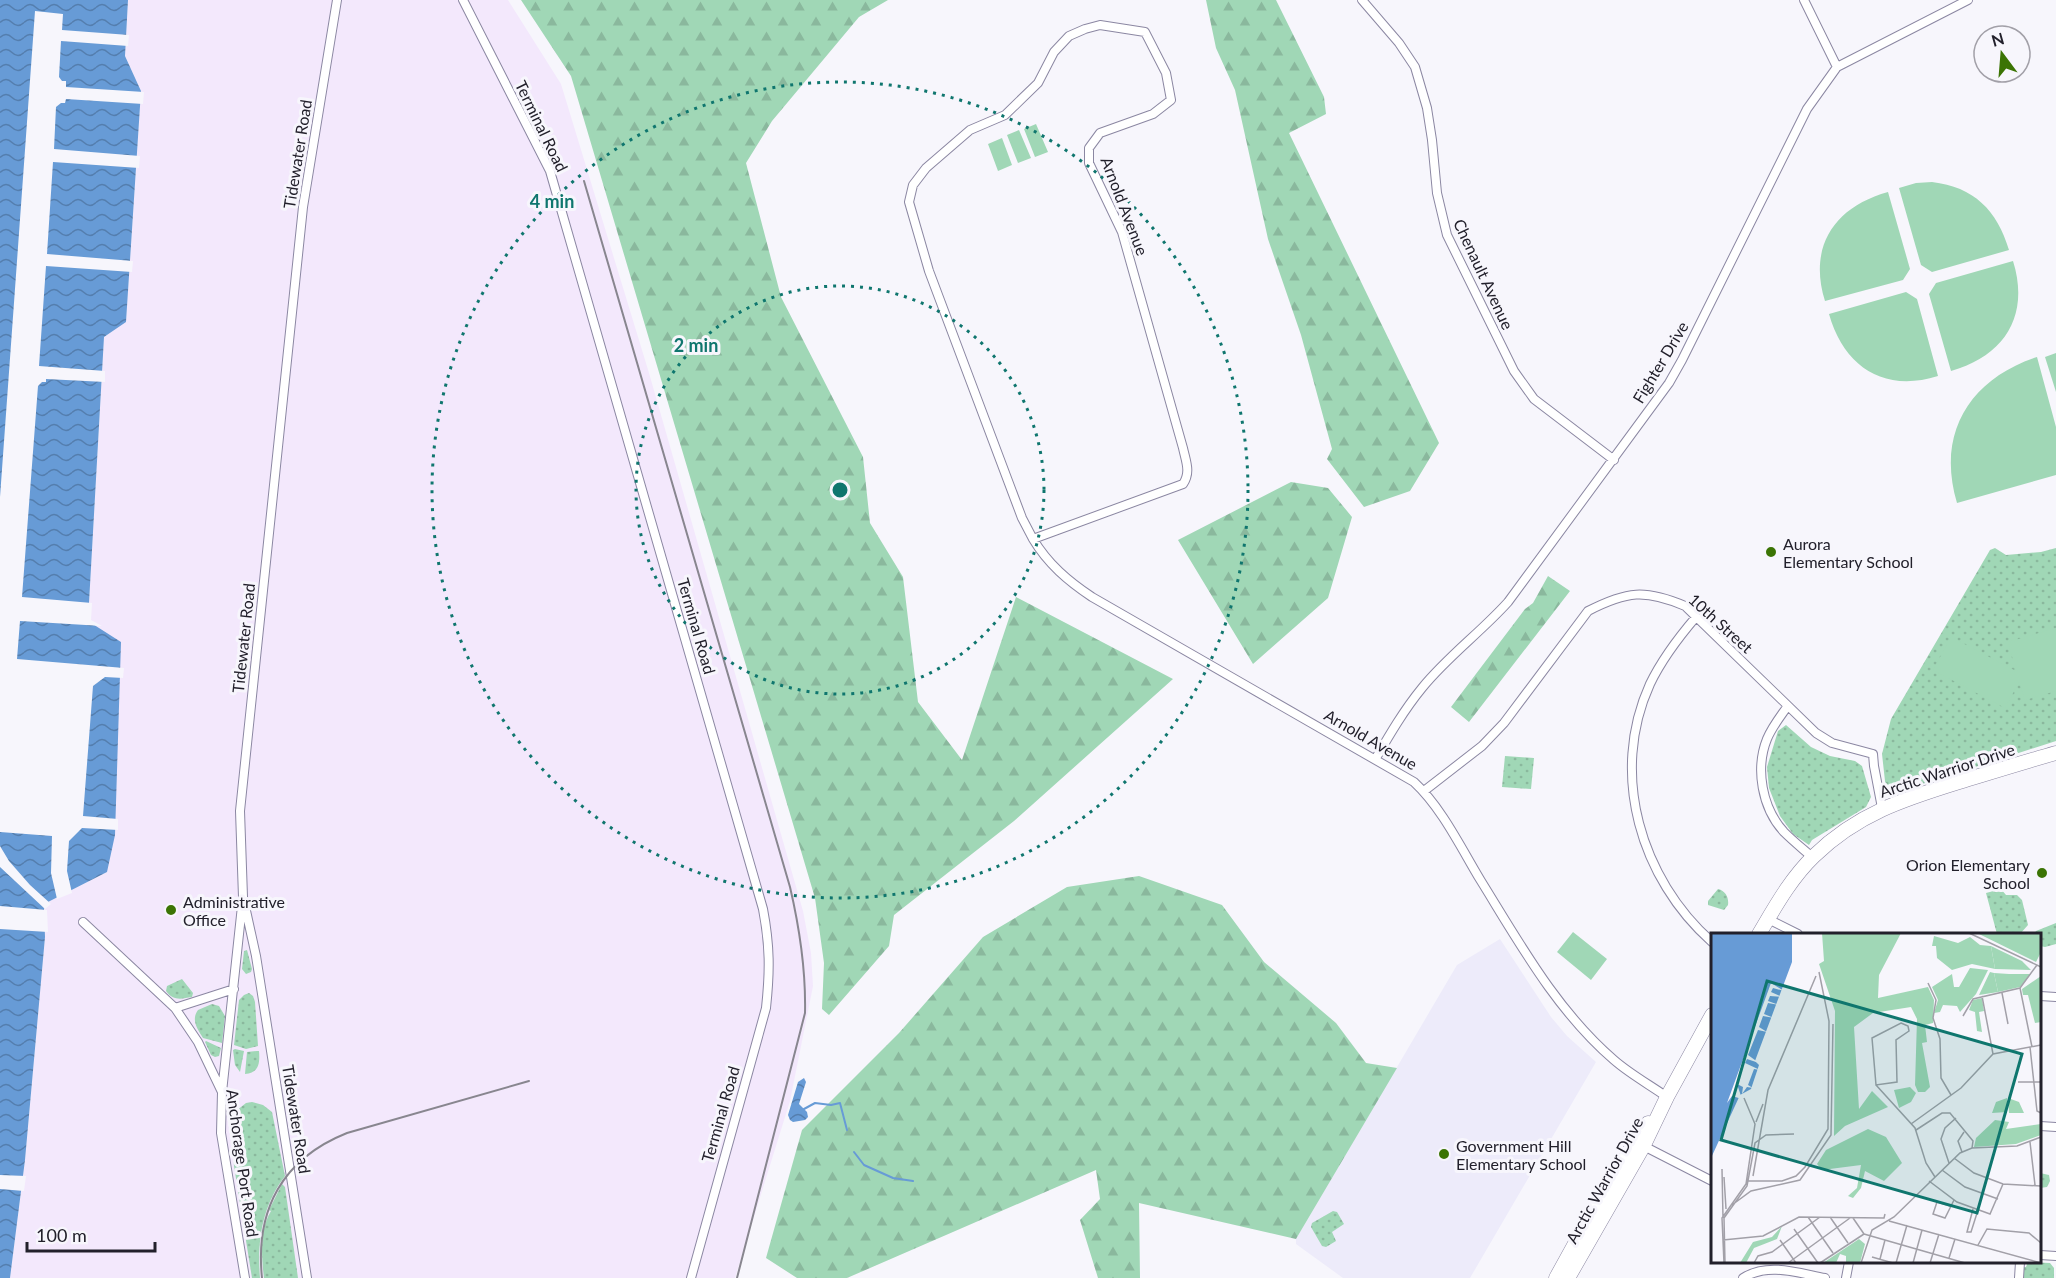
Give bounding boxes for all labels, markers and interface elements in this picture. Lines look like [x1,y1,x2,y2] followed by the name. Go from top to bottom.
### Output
[1972,24,2032,84] north arrow
[1989,28,2006,50] text: N
[512,77,572,175] street label: Terminal Road
[279,98,315,210] street label: Tidewater Road
[1098,154,1152,258] street label: Arnold Avenue
[530,190,574,212] text: 4 min
[1450,216,1518,332] street label: Chenault Avenue
[1628,318,1692,406] street label: Fighter Drive
[674,334,718,356] text: 2 min
[830,480,850,500] centre of rings
[1783,534,1913,571] place label: Aurora Elementary School
[1764,545,1778,559] marker: Aurora Elementary School
[674,576,720,676] street label: Terminal Road
[228,582,258,694] street label: Tidewater Road
[1685,589,1757,657] street label: 10th Street
[1321,705,1421,773] street label: Arnold Avenue
[1877,739,2017,801] street label: Arctic Warrior Drive
[1906,855,2031,892] place label: Orion Elementary School
[2035,866,2049,880] marker: Orion Elementary School
[183,892,285,929] place label: Administrative Office
[164,903,178,917] marker: Administrative Office
[1711,933,2041,1263] inset map
[279,1063,315,1175] street label: Tidewater Road
[697,1064,743,1164] street label: Terminal Road
[223,1088,263,1238] street label: Anchorage Port Road
[1561,1114,1647,1246] street label: Arctic Warrior Drive
[1456,1136,1586,1173] place label: Government Hill Elementary School
[1437,1147,1451,1161] marker: Government Hill Elementary School
[27,1215,154,1253] scale bar
[36,1224,87,1246] text: 100 m

